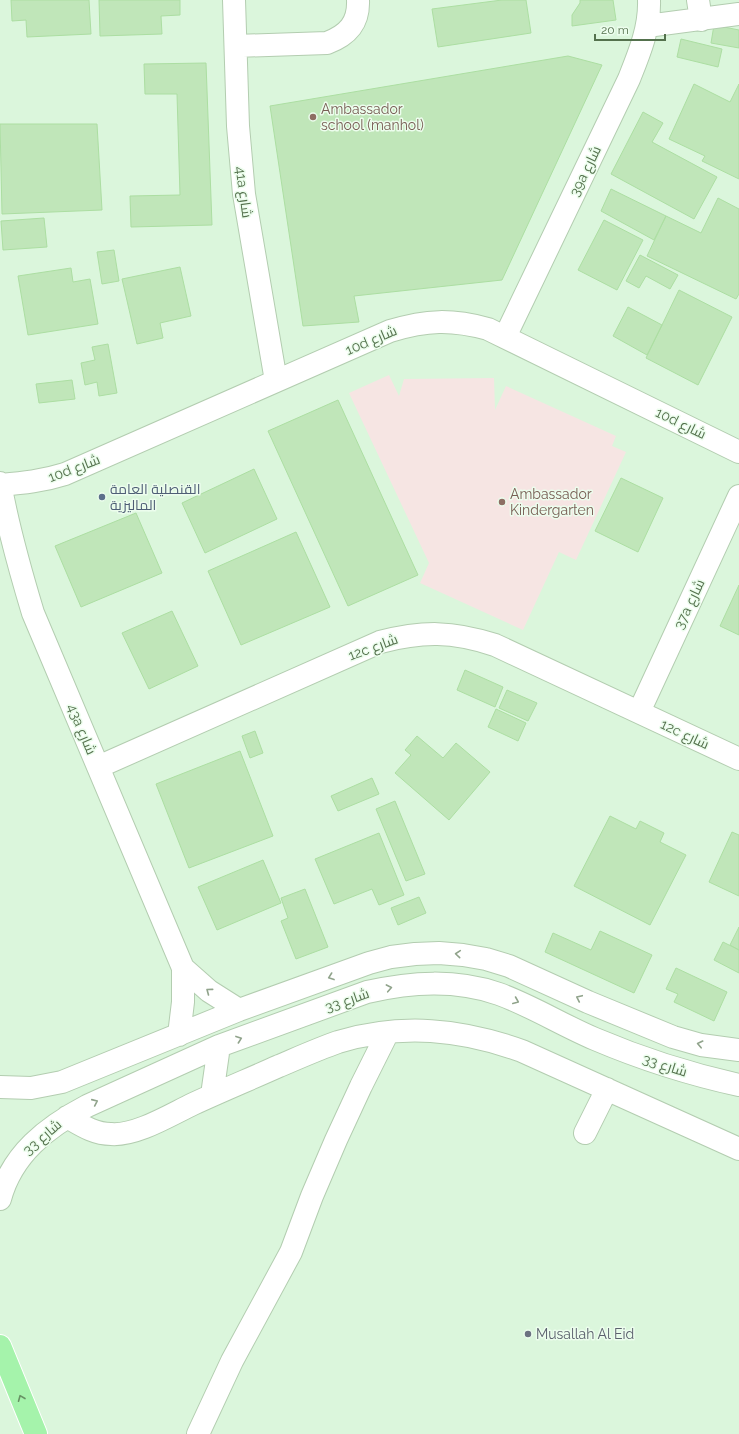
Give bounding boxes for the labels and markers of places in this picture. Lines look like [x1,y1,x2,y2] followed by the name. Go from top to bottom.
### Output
[321,101,424,133] place label: Ambassador school (manhol)
[308,112,318,122] marker: Ambassador school (manhol)
[110,481,200,513] place label: القنصلية العامة الماليزية
[510,486,594,518] place label: Ambassador Kindergarten
[97,492,107,502] marker: القنصلية العامة الماليزية
[497,497,507,507] marker: Ambassador Kindergarten
[536,1326,634,1342] place label: Musallah Al Eid
[523,1329,533,1339] marker: Musallah Al Eid

